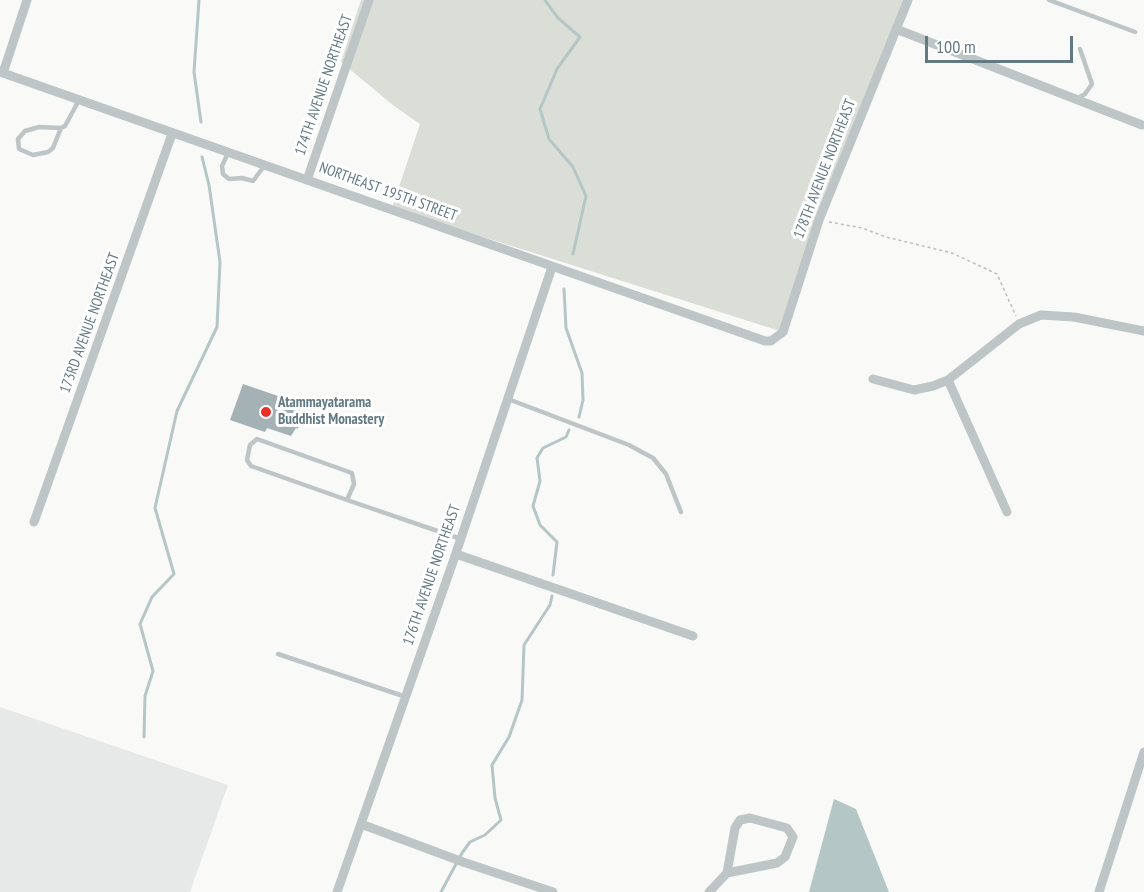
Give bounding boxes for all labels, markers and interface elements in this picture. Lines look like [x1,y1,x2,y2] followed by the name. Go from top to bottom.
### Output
[291,12,357,158] street label: 174TH AVENUE NORTHEAST
[928,24,1076,62] scale bar
[936,35,976,58] text: 100 m
[790,97,860,241] street label: 178TH AVENUE NORTHEAST
[317,159,459,225] street label: NORTHEAST 195TH STREET
[56,250,124,396] street label: 173RD AVENUE NORTHEAST
[278,394,384,429] place label: Atammayatarama Buddhist Monastery
[259,405,273,419] marker: Atammayatarama Buddhist Monastery
[399,502,465,648] street label: 176TH AVENUE NORTHEAST

